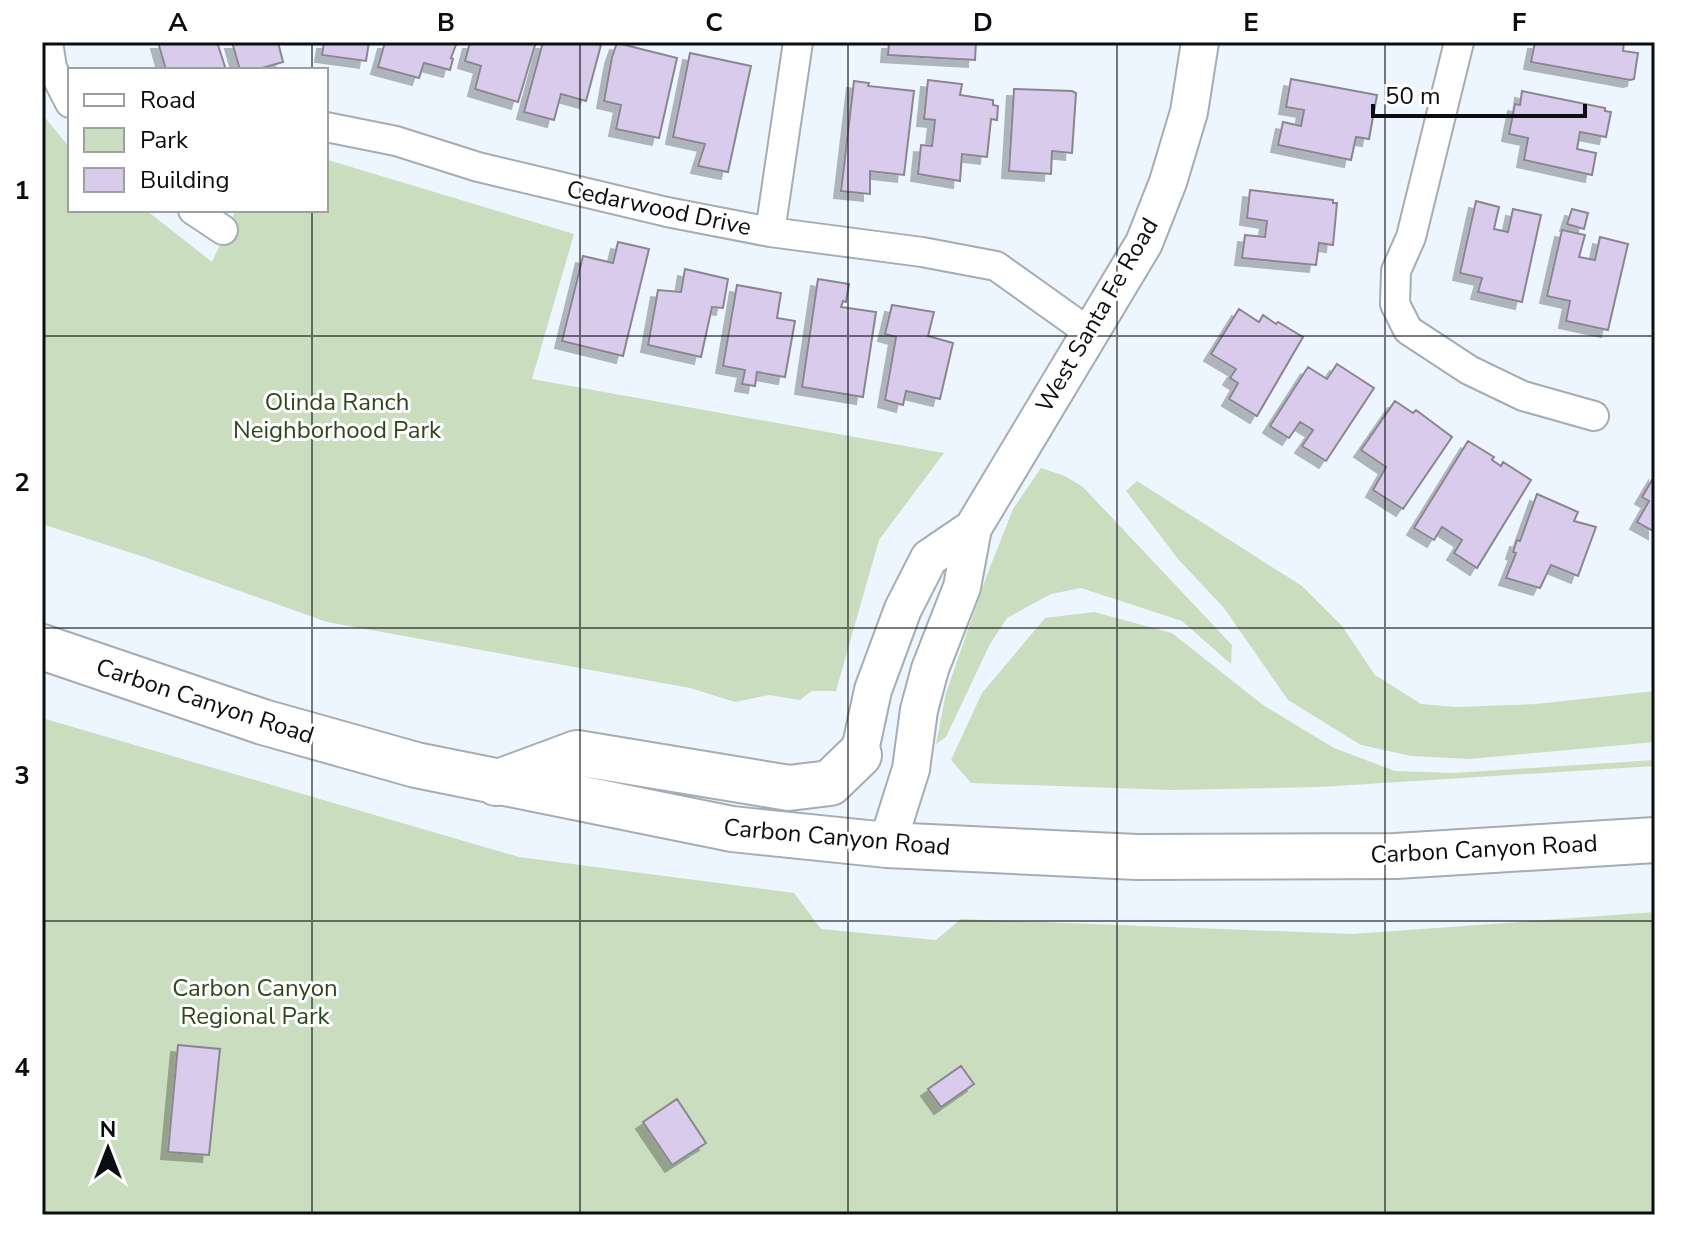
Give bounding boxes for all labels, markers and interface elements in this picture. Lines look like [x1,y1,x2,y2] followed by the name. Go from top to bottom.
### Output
[168,5,188,40] text: A
[437,5,455,40] text: B
[705,5,723,40] text: C
[973,5,993,40] text: D
[1243,5,1259,40] text: E
[1512,5,1526,40] text: F
[68,68,328,212] legend
[1373,68,1585,118] scale bar
[1385,80,1441,112] text: 50 m
[140,84,196,116] text: Road
[140,124,189,156] text: Park
[140,164,230,196] text: Building
[14,173,30,208] text: 1
[564,173,754,243] street label: Cedarwood Drive
[1028,212,1166,418] street label: West Santa Fe Road
[233,386,442,446] park label: Olinda Ranch Neighborhood Park
[14,465,30,500] text: 2
[92,651,318,751] street label: Carbon Canyon Road
[14,758,30,793] text: 3
[722,811,952,863] street label: Carbon Canyon Road
[1370,827,1598,871] street label: Carbon Canyon Road
[172,972,338,1032] park label: Carbon Canyon Regional Park
[14,1050,30,1085] text: 4
[68,1109,148,1189] north arrow
[100,1115,116,1145] text: N

